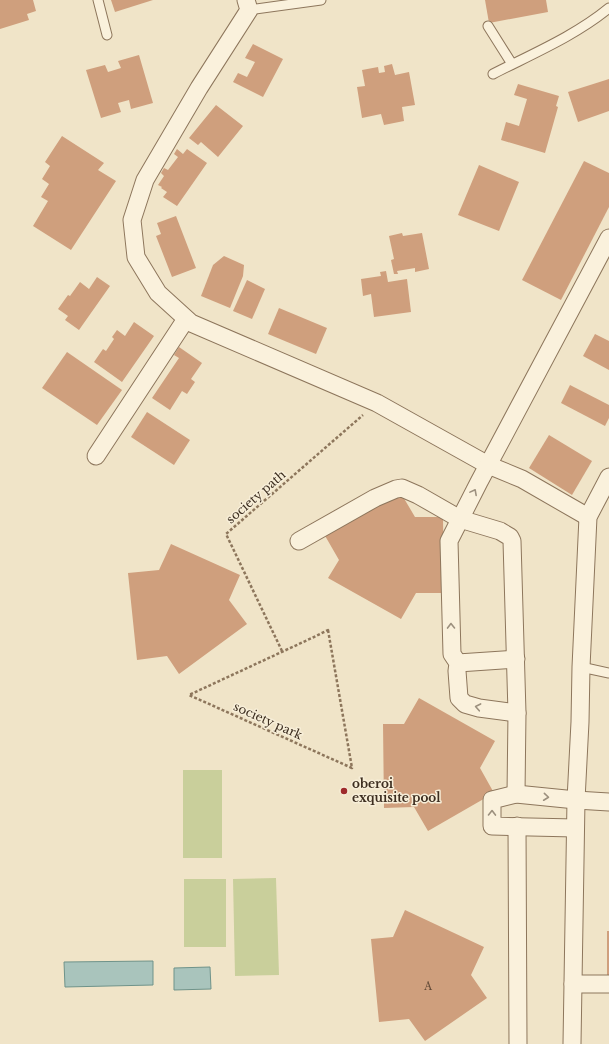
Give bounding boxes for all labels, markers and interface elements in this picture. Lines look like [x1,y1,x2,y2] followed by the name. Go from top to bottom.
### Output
[223,467,288,526] street label: society path
[469,489,477,496] one-way arrow
[447,623,455,629] one-way arrow
[231,699,306,743] street label: society park
[475,703,481,712] one-way arrow
[352,776,441,805] place label: oberoi exquisite pool
[339,786,349,796] marker: oberoi exquisite pool
[543,792,549,801] one-way arrow
[488,810,496,816] one-way arrow
[423,980,432,993] house number: A

